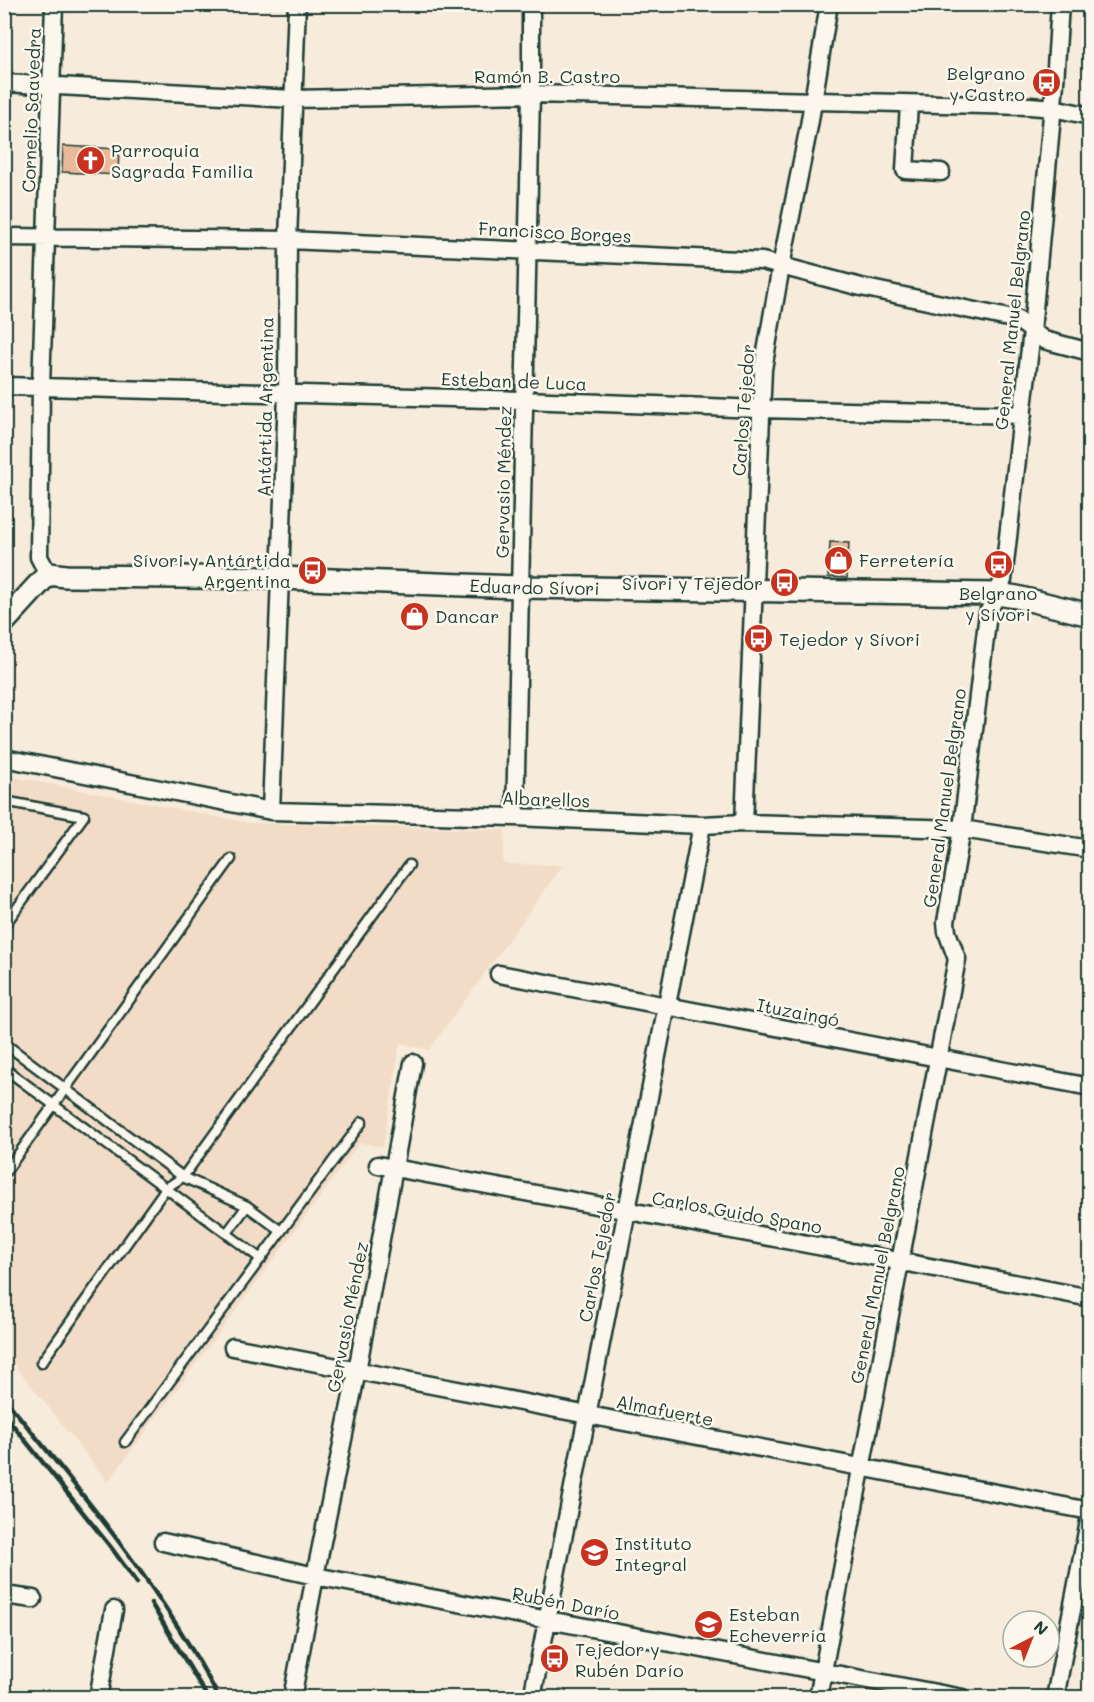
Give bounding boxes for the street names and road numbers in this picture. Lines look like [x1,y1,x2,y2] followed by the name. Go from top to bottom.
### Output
[16,27,46,193] street label: Cornelio Saavedra
[474,64,620,88] street label: Ramón B. Castro
[989,208,1036,431] street label: General Manuel Belgrano
[478,216,632,248] street label: Francisco Borges
[251,317,279,497] street label: Antártida Argentina
[726,343,760,477] street label: Carlos Tejedor
[441,366,587,396] street label: Esteban de Luca
[490,405,516,559] street label: Gervasio Méndez
[469,573,600,600] street label: Eduardo Sívori
[917,687,971,909] street label: General Manuel Belgrano
[501,785,591,813] street label: Albarellos
[755,992,842,1032] street label: Ituzaingó
[844,1164,910,1386] street label: General Manuel Belgrano
[650,1185,824,1239] street label: Carlos Guido Spano
[573,1190,621,1324] street label: Carlos Tejedor
[321,1240,373,1394] street label: Gervasio Méndez
[614,1389,716,1431] street label: Almafuerte
[510,1581,622,1625] street label: Rubén Darío

